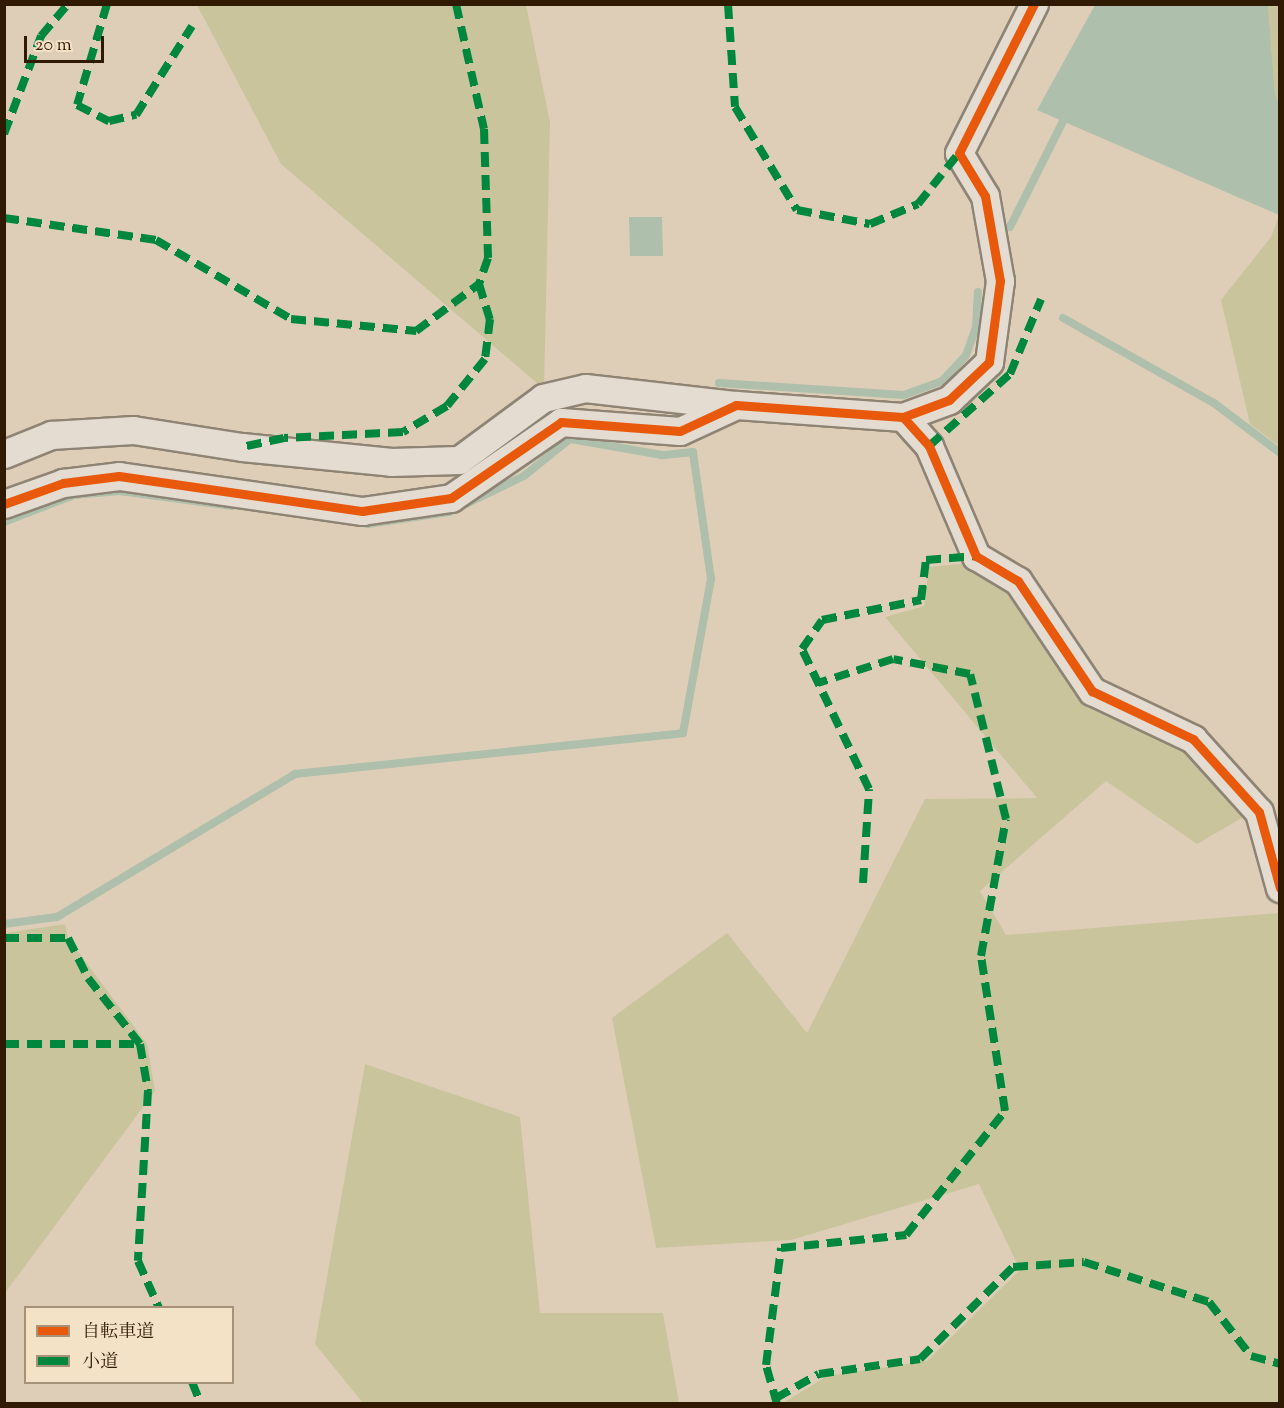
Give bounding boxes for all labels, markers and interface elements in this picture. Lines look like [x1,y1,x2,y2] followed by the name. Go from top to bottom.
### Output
[27,24,106,62] scale bar
[35,33,72,59] text: 20 m
[24,1306,234,1384] legend
[82,1320,154,1346] text: 自転車道
[82,1350,118,1376] text: 小道

